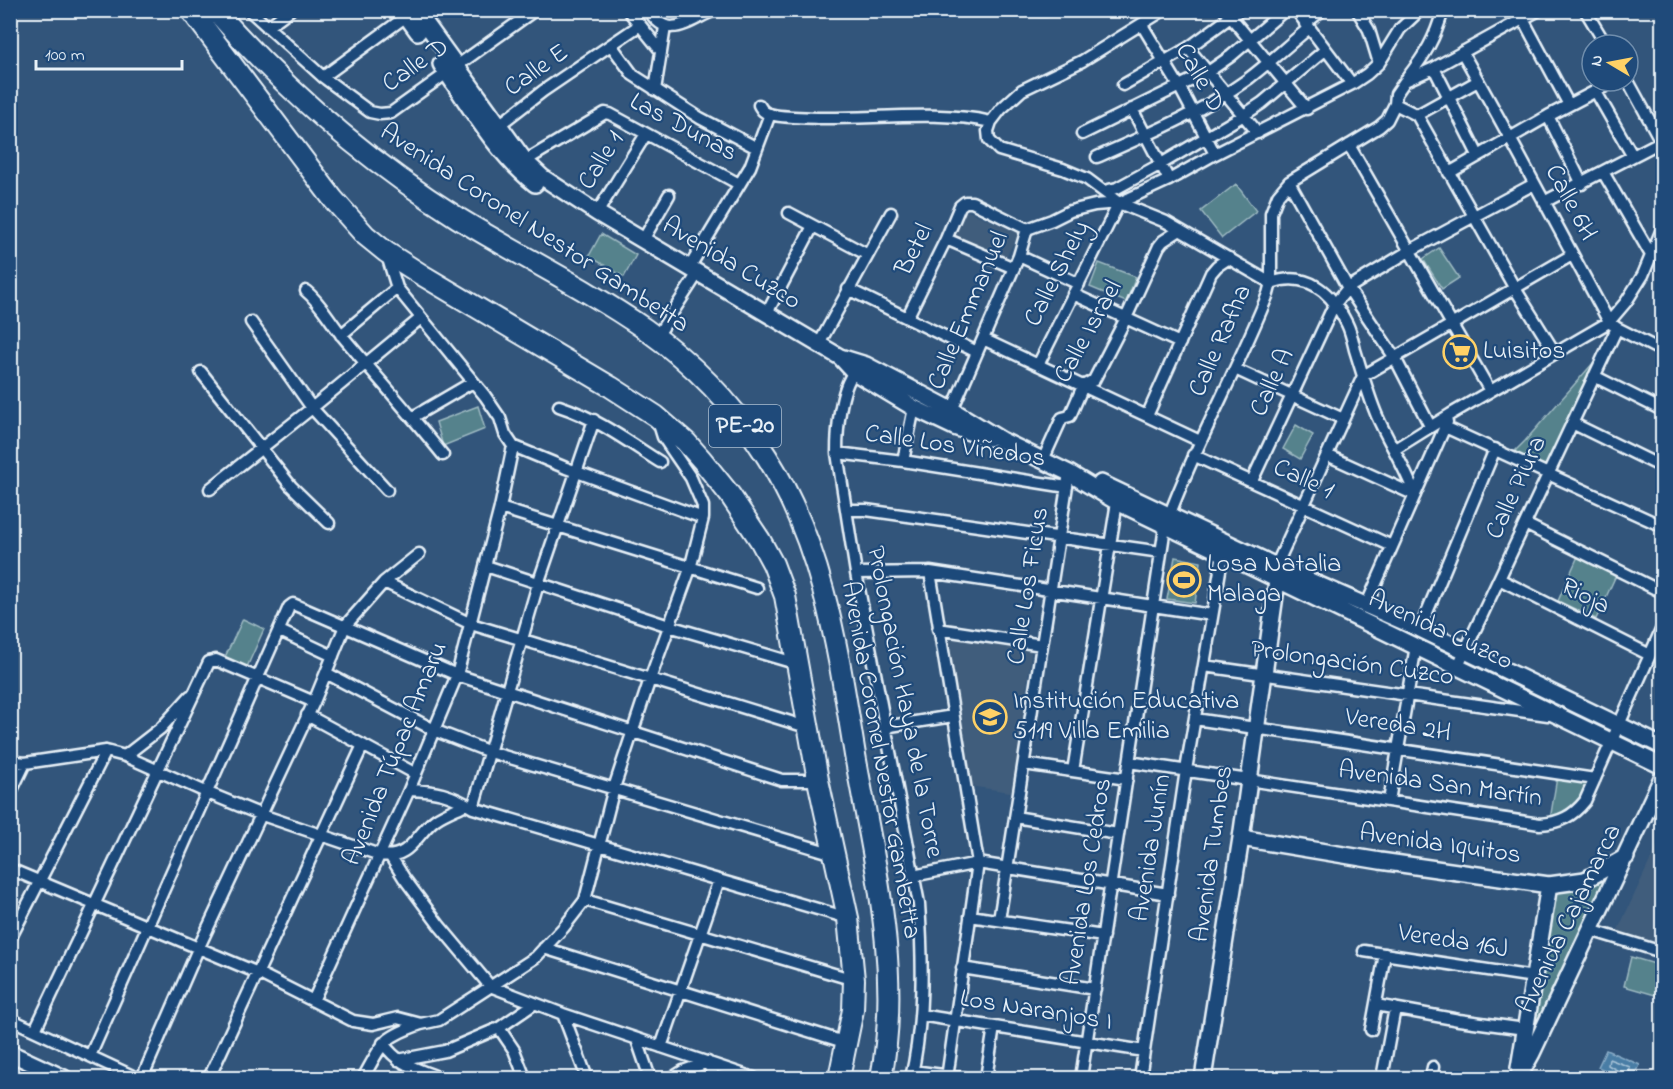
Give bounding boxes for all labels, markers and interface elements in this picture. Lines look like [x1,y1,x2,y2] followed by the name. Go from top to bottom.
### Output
[375,29,457,103] street label: Calle D
[36,33,182,71] scale bar
[1580,33,1640,93] north arrow
[497,35,577,107] street label: Calle E
[1164,36,1234,120] street label: Calle D
[45,43,85,69] text: 100 m
[1584,53,1610,68] text: N
[622,84,744,172] street label: Las Dunas
[372,114,696,344] street label: Avenida Coronel Nestor Gambetta
[569,124,635,198] street label: Calle 1
[1534,158,1606,248] street label: Calle 6H
[654,208,808,320] street label: Avenida Cuzco
[1015,214,1101,334] street label: Calle Shely
[886,217,944,283] street label: Betel
[918,226,1020,396] street label: Calle Emmanuel
[1045,274,1133,390] street label: Calle Israel
[1179,279,1263,403] street label: Calle Rafha
[1483,333,1566,371] place label: Luisitos
[1442,334,1478,370] supermarket icon: Luisitos
[1241,343,1305,423] street label: Calle A
[709,405,781,447] road number: PE-20
[862,416,1048,478] street label: Calle Los Viñedos
[1476,430,1558,546] street label: Calle Piura
[1266,449,1340,511] street label: Calle 1
[998,504,1060,668] street label: Calle Los Ficus
[855,543,953,861] street label: Prolongación Haya de la Torre
[1207,546,1341,614] place label: Losa Natalia Malaga
[1166,562,1202,598] sports icon: Losa Natalia Malaga
[1554,568,1616,626] street label: Rioja
[830,578,930,942] street label: Avenida Coronel Nestor Gambetta
[1361,581,1519,681] street label: Avenida Cuzco
[1248,631,1456,697] street label: Prolongación Cuzco
[334,636,458,872] street label: Avenida Túpac Amaru
[1013,683,1239,751] place label: Institución Educativa 5119 Villa Emilia
[972,699,1008,735] school or university icon: Institución Educativa 5119 Villa Emilia
[1341,699,1454,753] street label: Vereda 2H
[1336,752,1544,818] street label: Avenida San Martín
[1182,763,1244,945] street label: Avenida Tumbes
[1122,771,1182,925] street label: Avenida Junín
[1053,776,1123,988] street label: Avenida Los Cedros
[1357,815,1523,875] street label: Avenida Iquitos
[1508,818,1632,1020] street label: Avenida Cajamarca
[1394,914,1511,969] street label: Vereda 16J
[957,980,1115,1042] street label: Los Naranjos I

